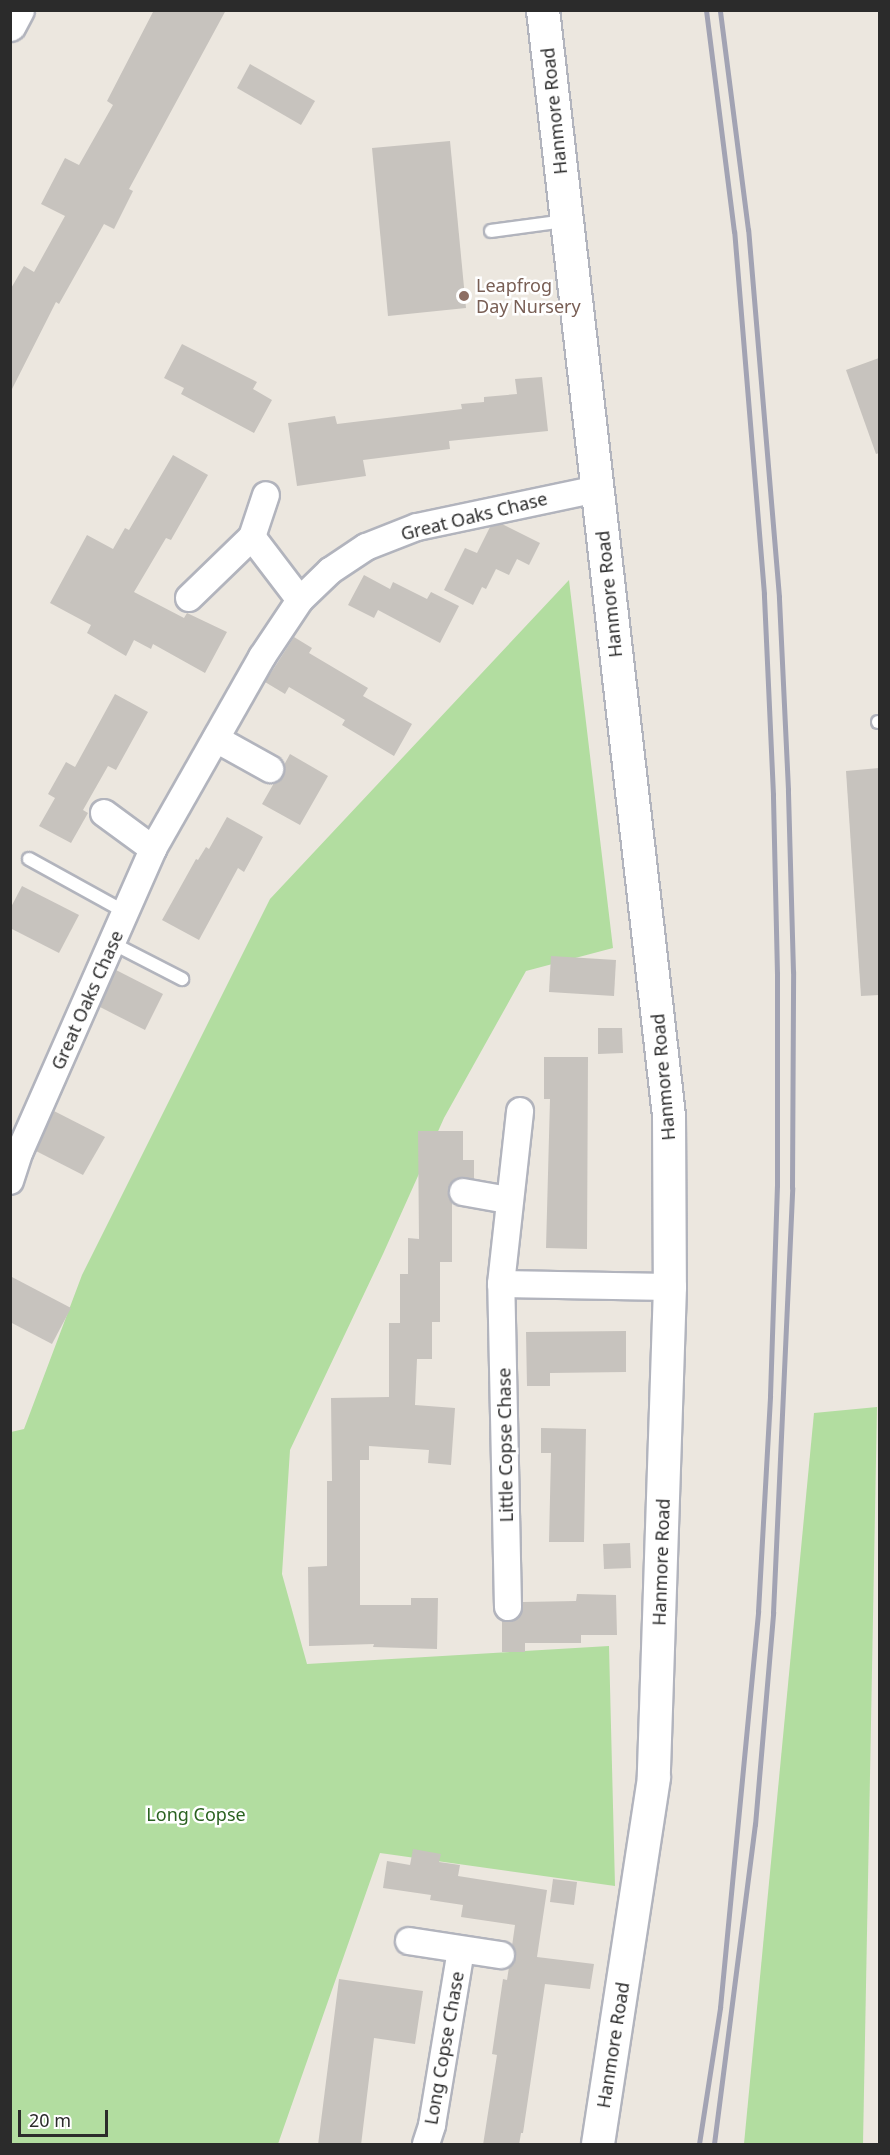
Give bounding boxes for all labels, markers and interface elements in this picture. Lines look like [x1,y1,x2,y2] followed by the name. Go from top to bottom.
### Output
[537,47,571,175] street label: Hanmore Road
[476,275,581,318] place label: Leapfrog Day Nursery
[457,289,471,303] marker: Leapfrog Day Nursery
[399,487,549,545] street label: Great Oaks Chase
[592,530,626,658] street label: Hanmore Road
[47,927,127,1073] street label: Great Oaks Chase
[647,1013,679,1141] street label: Hanmore Road
[493,1367,517,1523] street label: Little Copse Chase
[648,1498,674,1626] street label: Hanmore Road
[146,1803,246,1825] park label: Long Copse
[420,1970,468,2126] street label: Long Copse Chase
[592,1980,634,2110] street label: Hanmore Road
[21,2098,111,2136] scale bar
[29,2108,71,2132] text: 20 m

